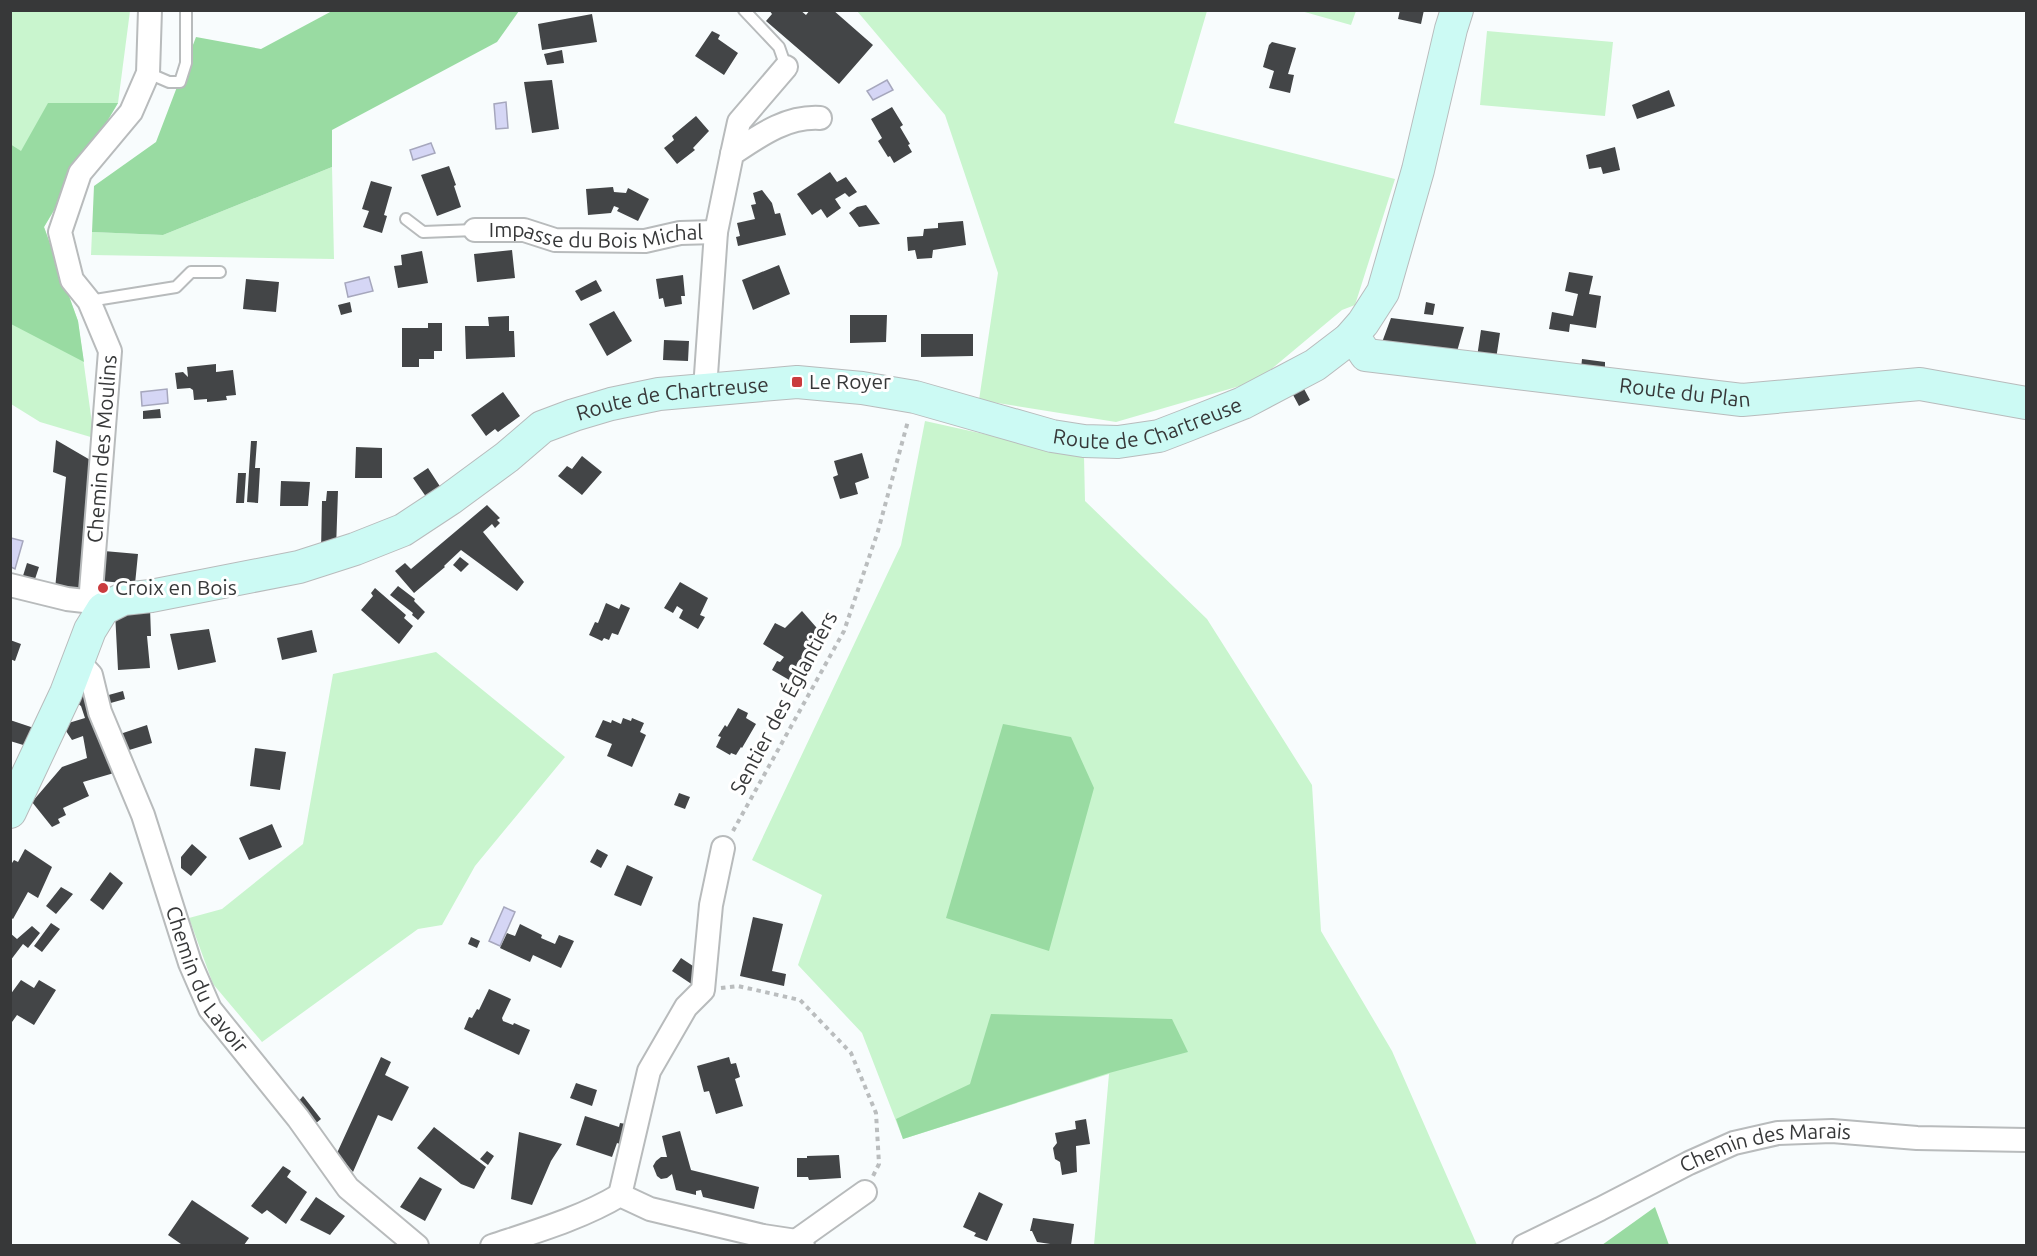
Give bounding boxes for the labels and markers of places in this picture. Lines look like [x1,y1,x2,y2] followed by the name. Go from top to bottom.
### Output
[809,369,891,393] place label: Le Royer
[790,375,804,389] marker: Le Royer
[115,575,237,599] place label: Croix en Bois
[96,581,110,595] marker: Croix en Bois

